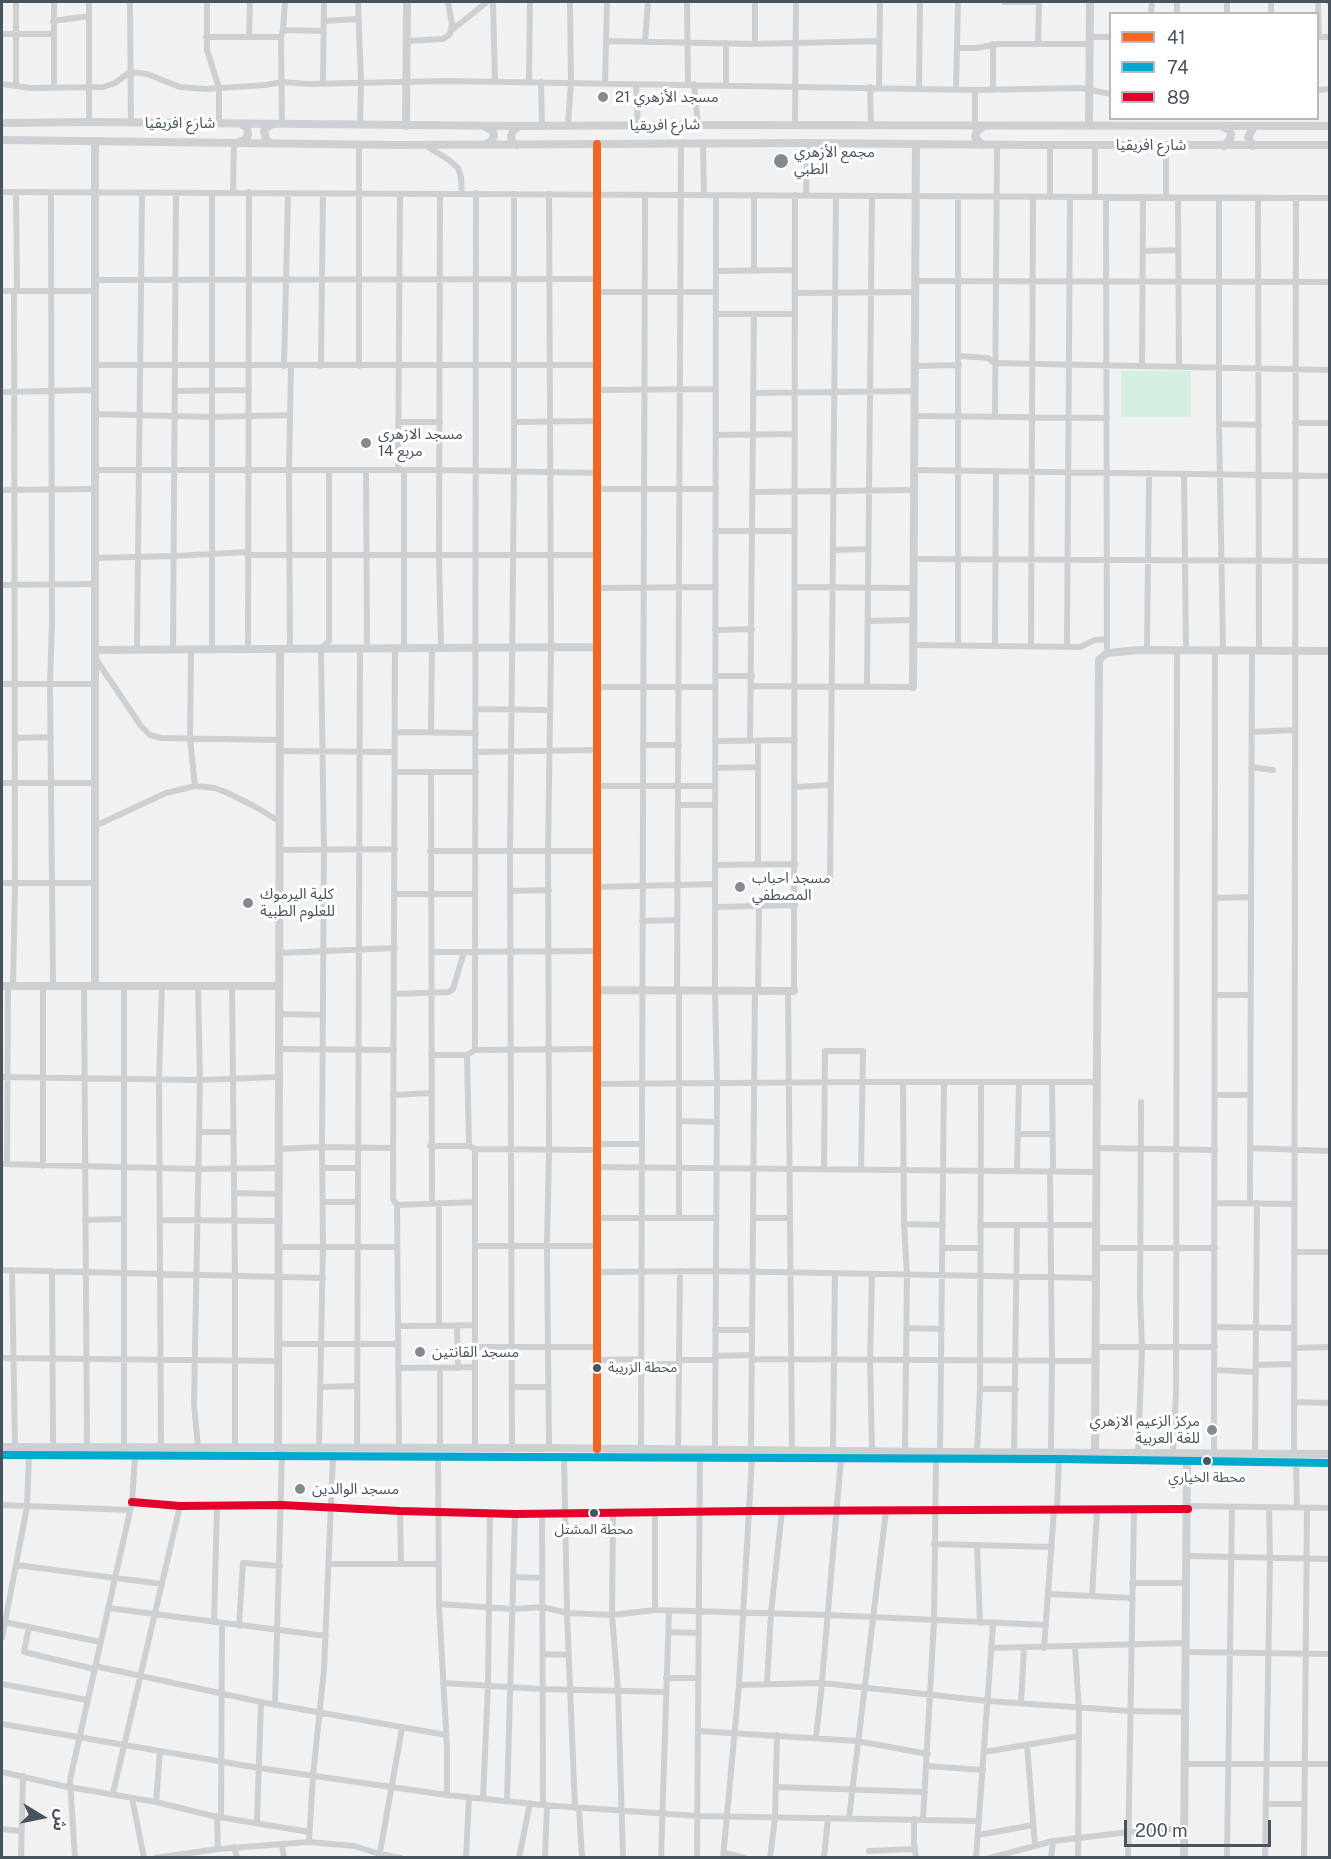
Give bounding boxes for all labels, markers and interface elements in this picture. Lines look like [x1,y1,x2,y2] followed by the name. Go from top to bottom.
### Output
[1109,12,1319,120] legend
[1167,27,1186,48] text: 41
[1167,57,1189,78] text: 74
[1167,87,1190,108] text: 89
[615,88,719,106] place label: مسجد الأزهري 21
[596,90,610,104] marker: مسجد الأزهري 21
[145,114,215,132] street label: شارع افريقيا
[630,115,700,135] street label: شارع افريقيا
[1116,136,1186,154] street label: شارع افريقيا
[794,143,875,178] place label: مجمع الأزهري الطبي
[772,152,790,170] marker: مجمع الأزهري الطبي
[378,425,463,460] place label: مسجد الازهري مربع 14
[359,436,373,450] marker: مسجد الازهري مربع 14
[752,869,831,904] place label: مسجد احباب المصطفي
[733,880,747,894] marker: مسجد احباب المصطفي
[260,885,335,920] place label: كلية اليرموك للعلوم الطبية
[241,896,255,910] marker: كلية اليرموك للعلوم الطبية
[432,1343,519,1361] place label: مسجد القانتين
[413,1345,427,1359] marker: مسجد القانتين
[608,1360,677,1376] place label: محطة الزريبة
[591,1362,603,1374] marker: محطة الزريبة
[1090,1412,1200,1447] place label: مركز الزعيم الازهري للغة العربية
[1205,1423,1219,1437] marker: مركز الزعيم الازهري للغة العربية
[1201,1455,1213,1467] marker: محطة الخياري
[1168,1470,1246,1486] place label: محطة الخياري
[312,1480,399,1498] place label: مسجد الوالدين
[293,1482,307,1496] marker: مسجد الوالدين
[588,1507,600,1519] marker: محطة المشتل
[555,1522,633,1538] place label: محطة المشتل
[12,1787,72,1847] north arrow
[49,1808,71,1833] text: ش
[1127,1808,1274,1846] scale bar
[1135,1820,1188,1841] text: 200 m

